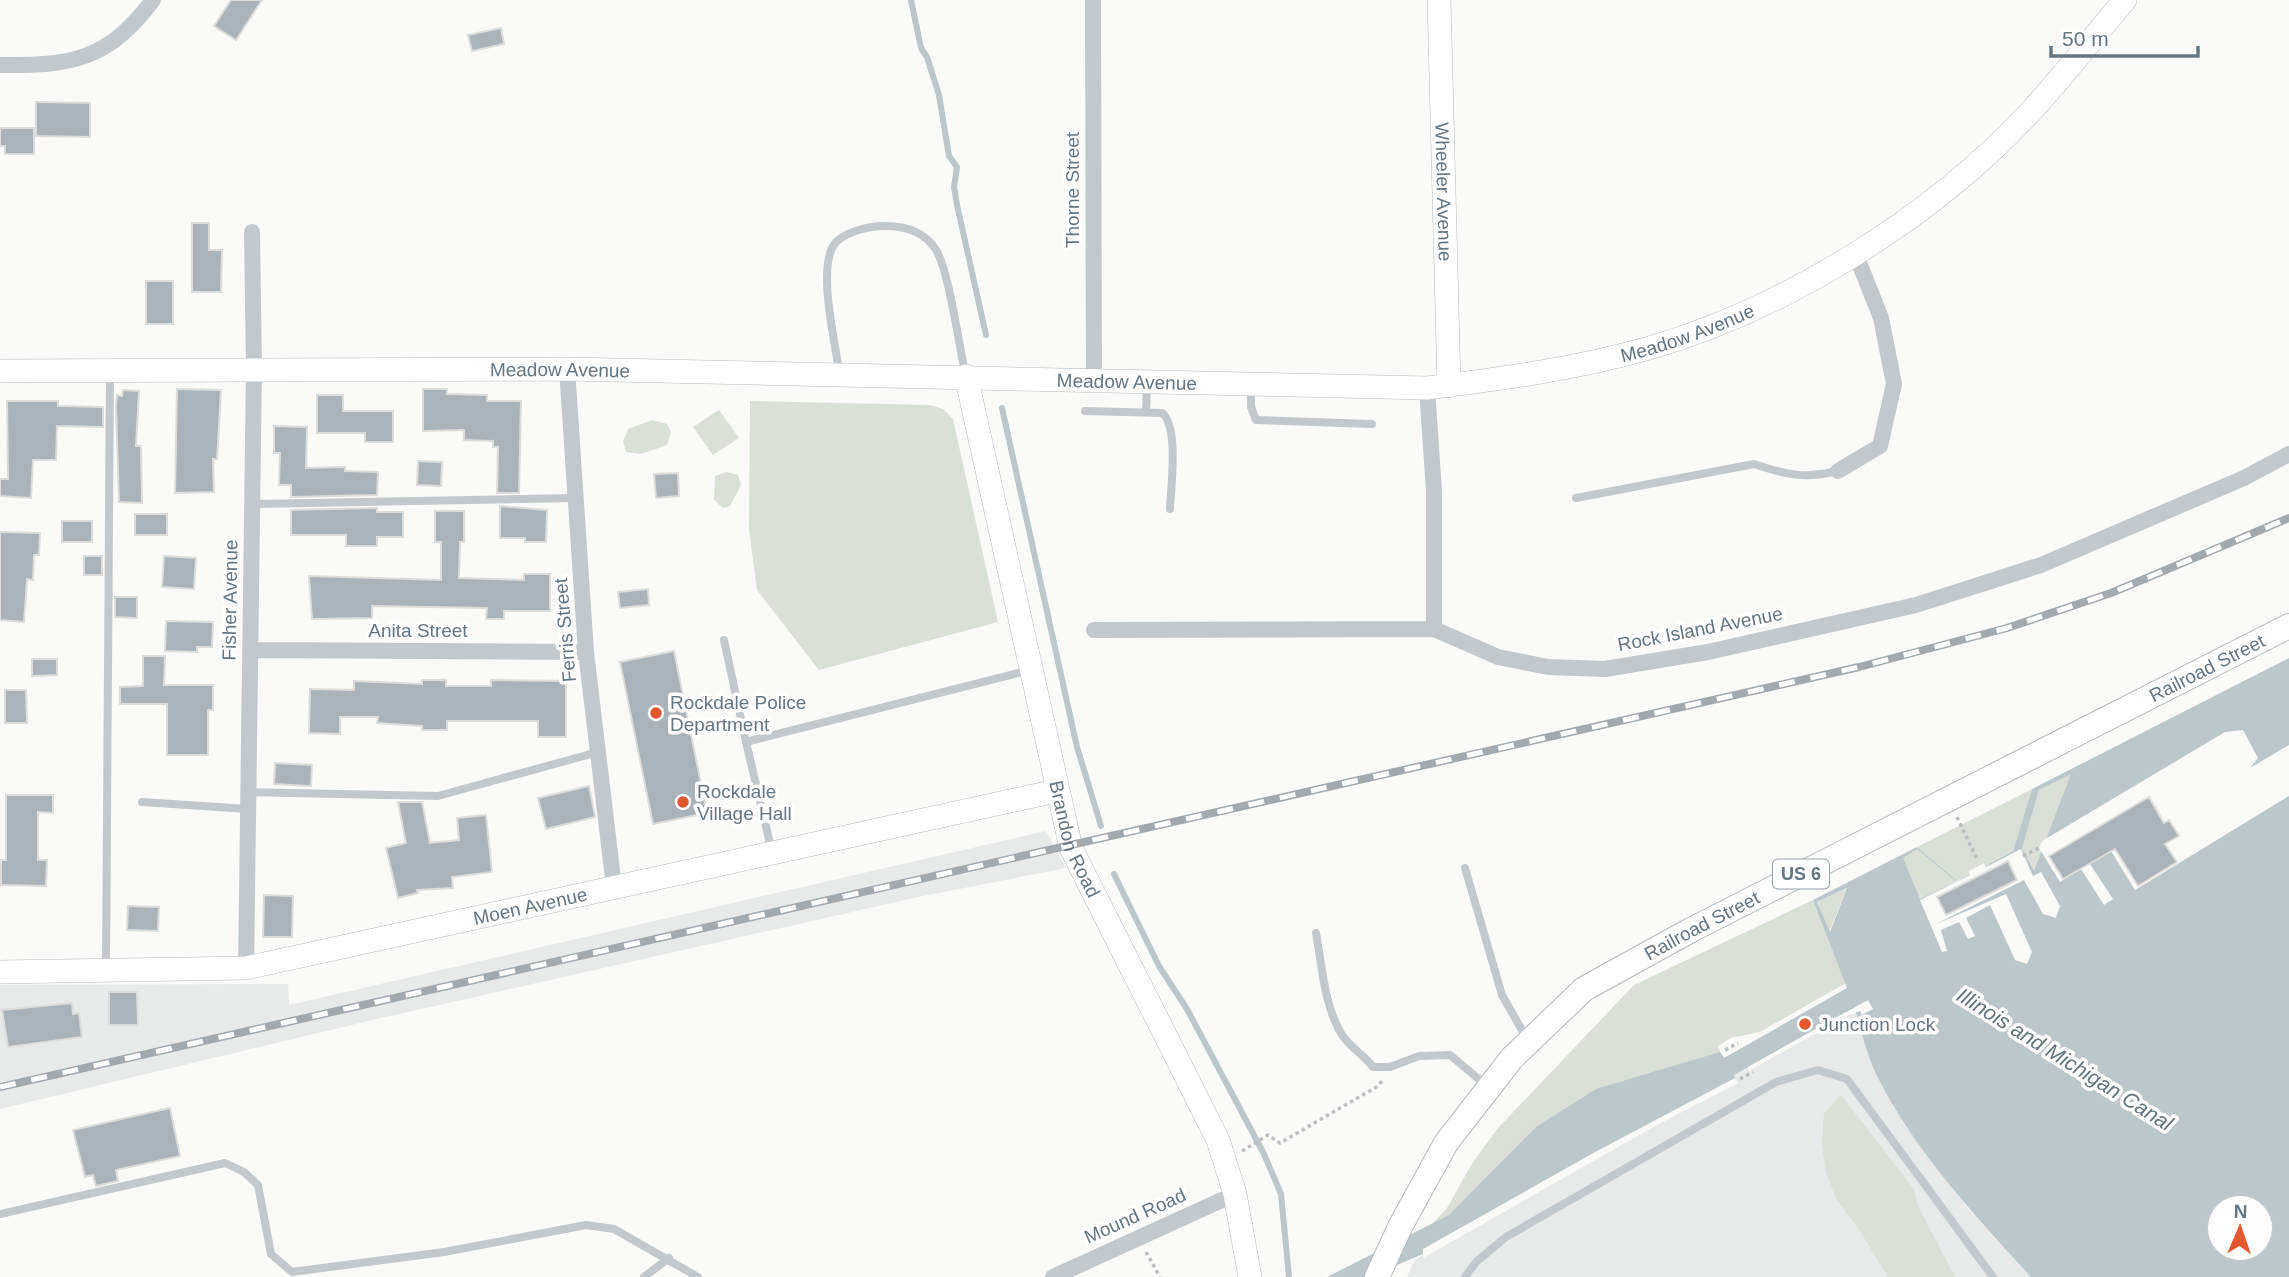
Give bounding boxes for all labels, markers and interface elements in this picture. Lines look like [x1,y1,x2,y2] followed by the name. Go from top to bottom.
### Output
[2051,14,2198,58] scale bar
[2062,27,2109,50] text: 50 m
[1432,122,1456,262] street label: Wheeler Avenue
[1062,131,1083,248] street label: Thorne Street
[1618,300,1757,366] street label: Meadow Avenue
[490,358,630,381] street label: Meadow Avenue
[1057,369,1197,393] street label: Meadow Avenue
[218,539,242,661] street label: Fisher Avenue
[550,576,580,683] street label: Ferris Street
[1616,603,1784,655] street label: Rock Island Avenue
[368,620,468,641] street label: Anita Street
[2146,629,2269,706] street label: Railroad Street
[670,692,806,735] place label: Rockdale Police Department
[648,705,664,721] marker: Rockdale Police Department
[1046,778,1105,901] street label: Brandon Road
[697,781,792,824] place label: Rockdale Village Hall
[675,794,691,810] marker: Rockdale Village Hall
[1773,860,1829,888] road number: US 6
[471,883,589,929] street label: Moen Avenue
[1641,886,1763,964] street label: Railroad Street
[1953,983,2178,1136] water label: Illinois and Michigan Canal
[1819,1014,1936,1035] place label: Junction Lock
[1797,1016,1813,1032] marker: Junction Lock
[1081,1184,1189,1248] street label: Mound Road
[2205,1193,2275,1263] north arrow
[2233,1201,2248,1222] text: N

